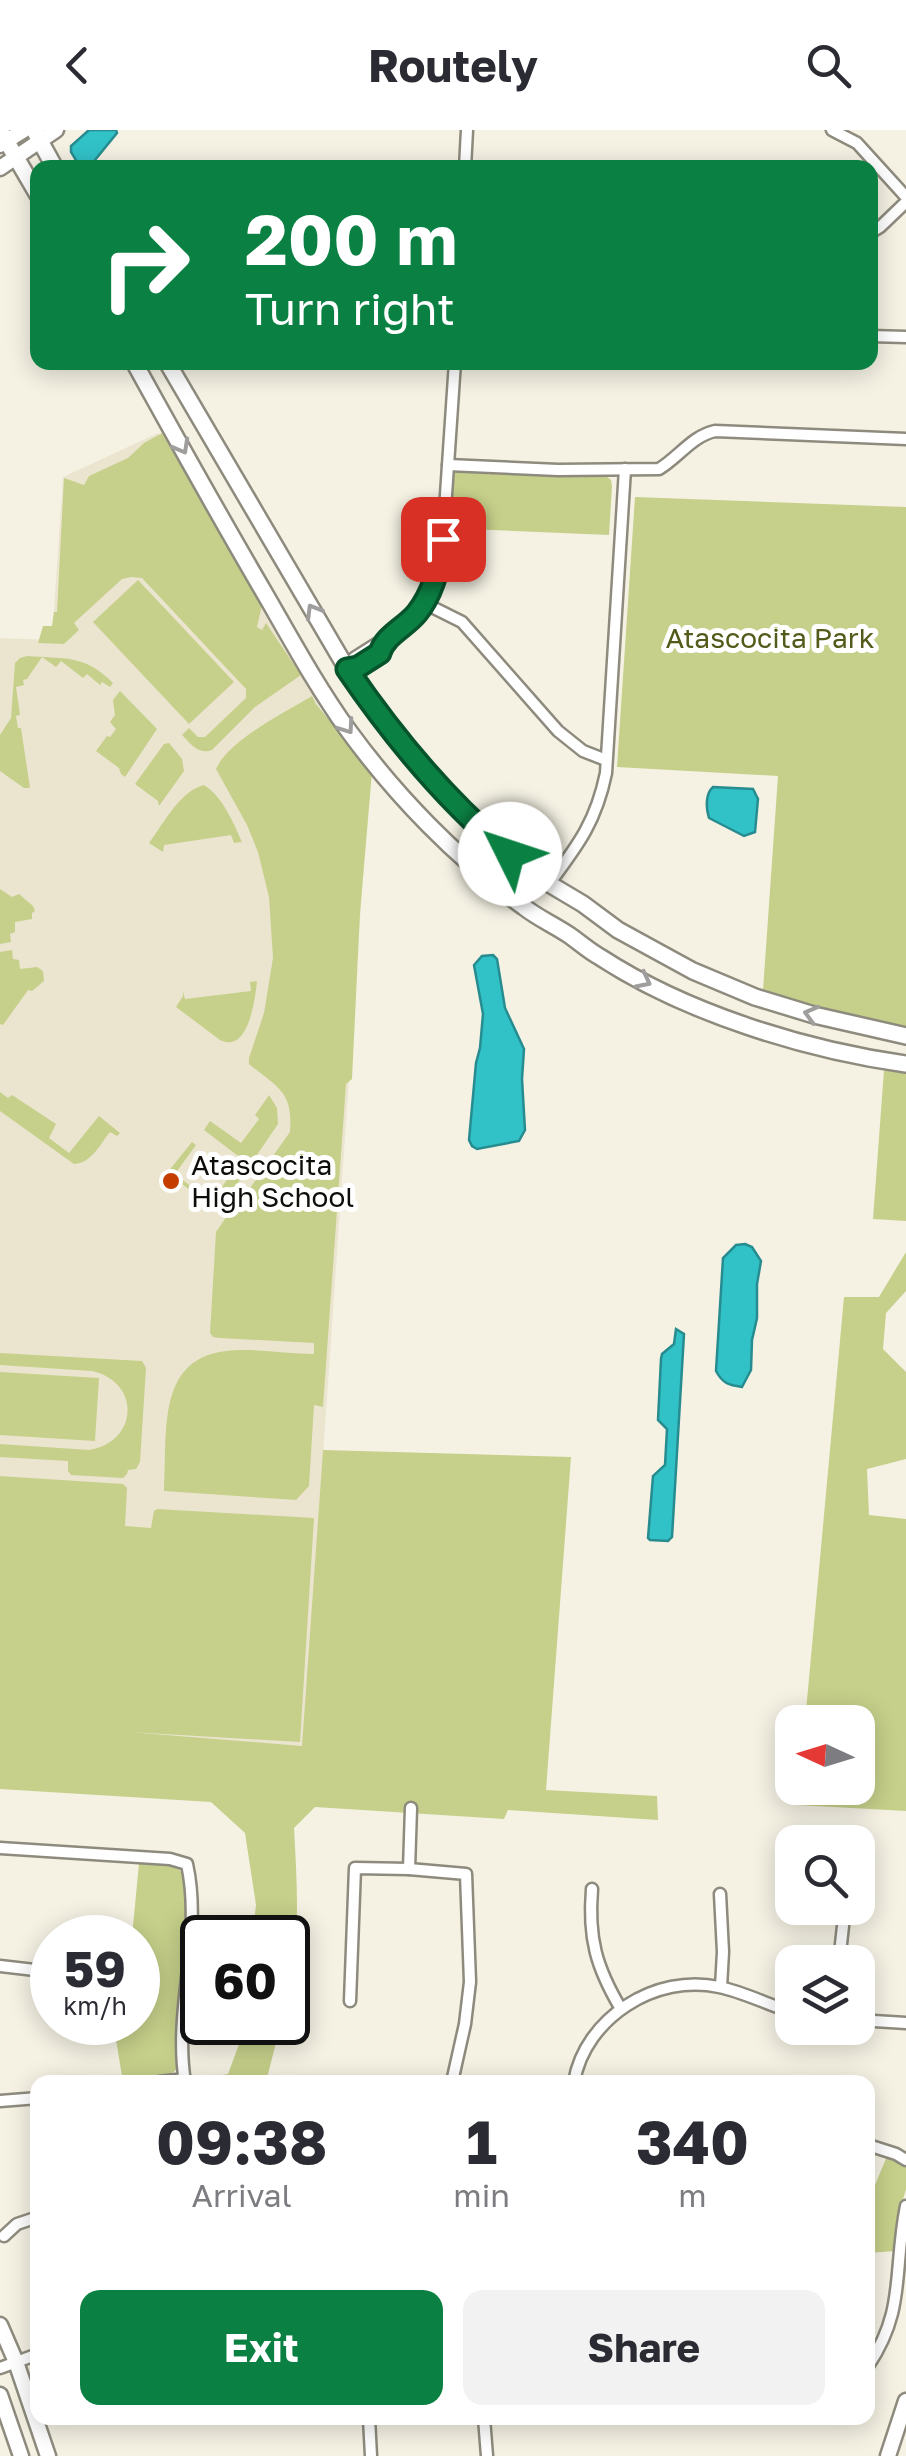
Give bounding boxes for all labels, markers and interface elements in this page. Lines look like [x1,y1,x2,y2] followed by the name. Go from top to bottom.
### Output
[50,38,105,93] icon: back
[368,38,538,92] text: Routely
[801,38,856,93] icon: search
[245,196,457,280] text: 200 m
[80,200,210,330] icon: right
[245,281,455,335] text: Turn right
[169,437,189,455] one-way arrow
[401,497,486,582] pin
[416,512,471,567] icon: arrive
[305,604,325,622] one-way arrow
[666,621,875,654] park label: Atascocita Park
[335,716,353,734] one-way arrow
[458,802,562,906] position arrow
[634,969,652,988] one-way arrow
[803,1005,820,1026] one-way arrow
[191,1148,354,1213] place label: Atascocita High School
[160,1170,182,1192] marker: Atascocita High School
[775,1705,875,1805] north arrow
[775,1705,875,2045] map controls
[775,1825,875,1925] button: search
[180,1915,310,2045] speed limit sign: 60
[64,1938,126,1998] text: 59
[775,1945,875,2045] button: layers
[63,1990,127,2021] text: km/h
[156,2105,327,2177] text: 09:38
[466,2105,497,2177] text: 1
[636,2105,749,2177] text: 340
[192,2176,292,2214] text: Arrival
[453,2176,510,2214] text: min
[678,2176,707,2214] text: m
[80,2290,443,2405] button: Exit
[463,2290,825,2405] button: Share

